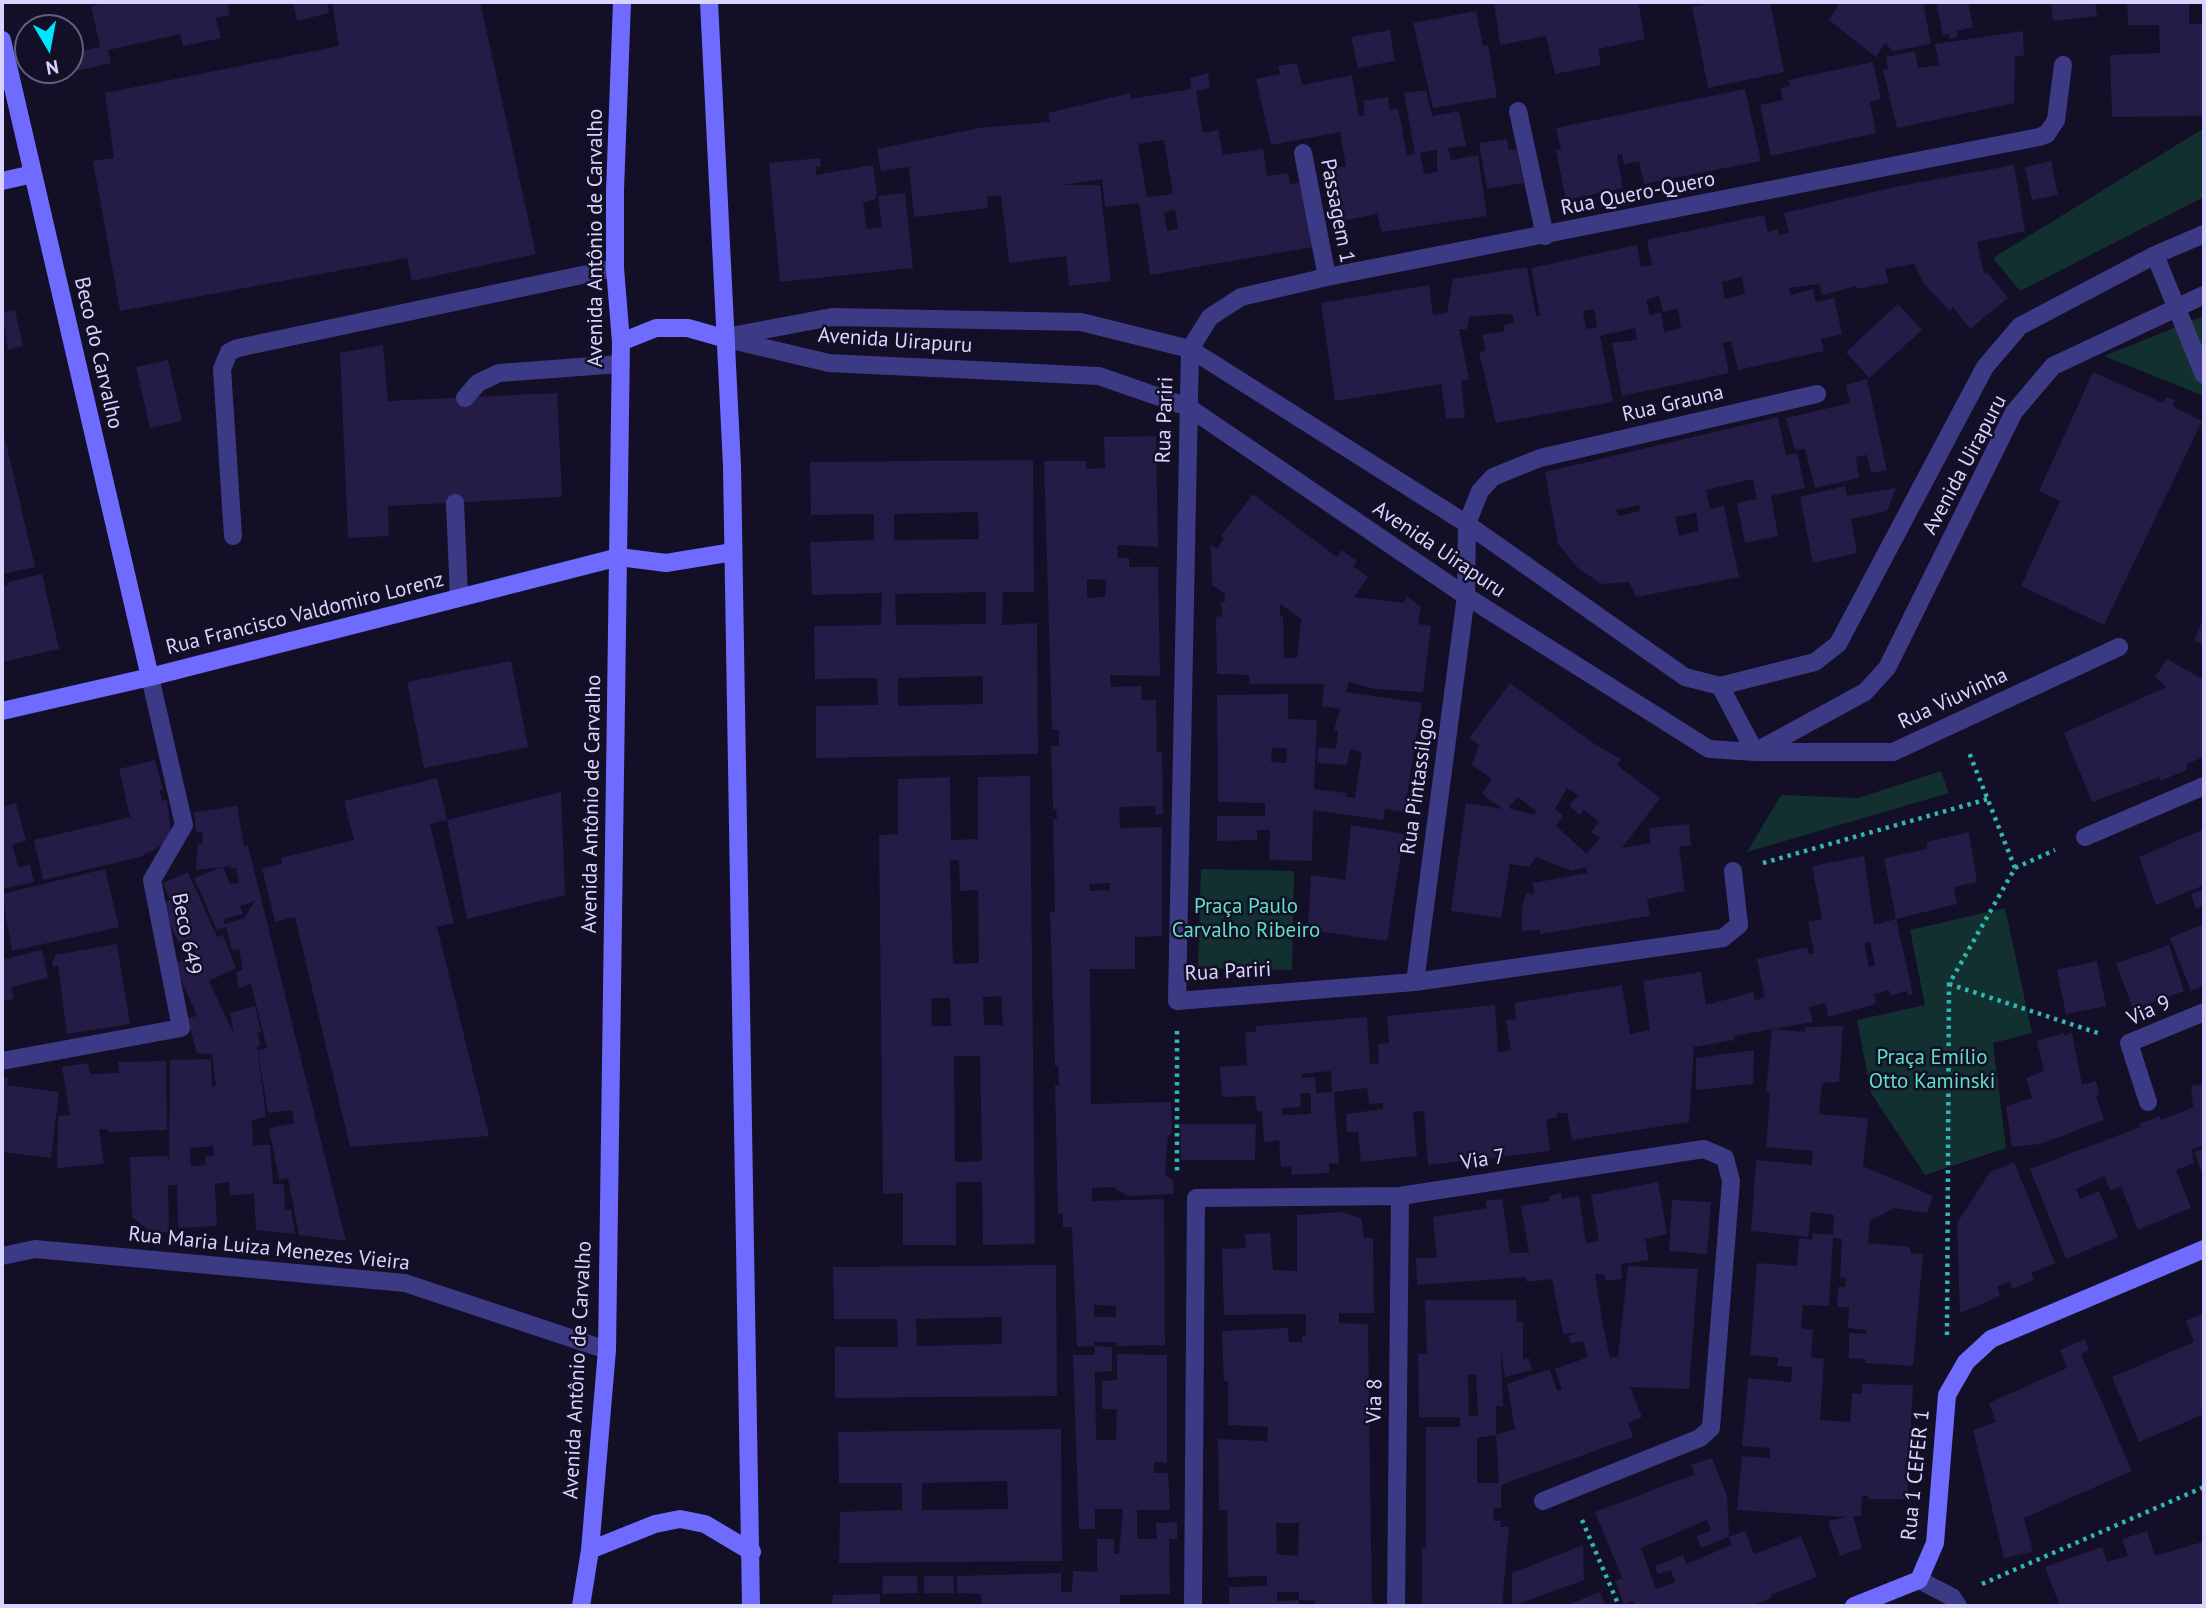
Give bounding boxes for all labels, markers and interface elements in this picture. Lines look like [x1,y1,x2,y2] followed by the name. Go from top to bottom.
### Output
[14,14,84,84] north arrow
[44,55,61,81] text: N
[583,109,609,367] street label: Avenida Antônio de Carvalho
[1315,157,1359,265] street label: Passagem 1
[1559,167,1717,221] street label: Rua Quero-Quero
[68,274,128,432] street label: Beco do Carvalho
[817,323,973,359] street label: Avenida Uirapuru
[1151,376,1179,464] street label: Rua Pariri
[1620,380,1726,428] street label: Rua Grauna
[1918,391,2012,539] street label: Avenida Uirapuru
[1368,496,1510,604] street label: Avenida Uirapuru
[163,567,447,661] street label: Rua Francisco Valdomiro Lorenz
[1894,663,2012,735] street label: Rua Viuvinha
[577,674,607,934] street label: Avenida Antônio de Carvalho
[1396,716,1440,856] street label: Rua Pintassilgo
[166,891,206,977] street label: Beco 649
[1172,894,1320,944] park label: Praça Paulo Carvalho Ribeiro
[1184,957,1272,987] street label: Rua Pariri
[2123,990,2175,1032] street label: Via 9
[1869,1045,1995,1095] park label: Praça Emílio Otto Kaminski
[1459,1144,1507,1176] street label: Via 7
[127,1222,411,1276] street label: Rua Maria Luiza Menezes Vieira
[559,1240,597,1500] street label: Avenida Antônio de Carvalho
[1362,1378,1388,1424] street label: Via 8
[1897,1408,1935,1542] street label: Rua 1 CEFER 1

